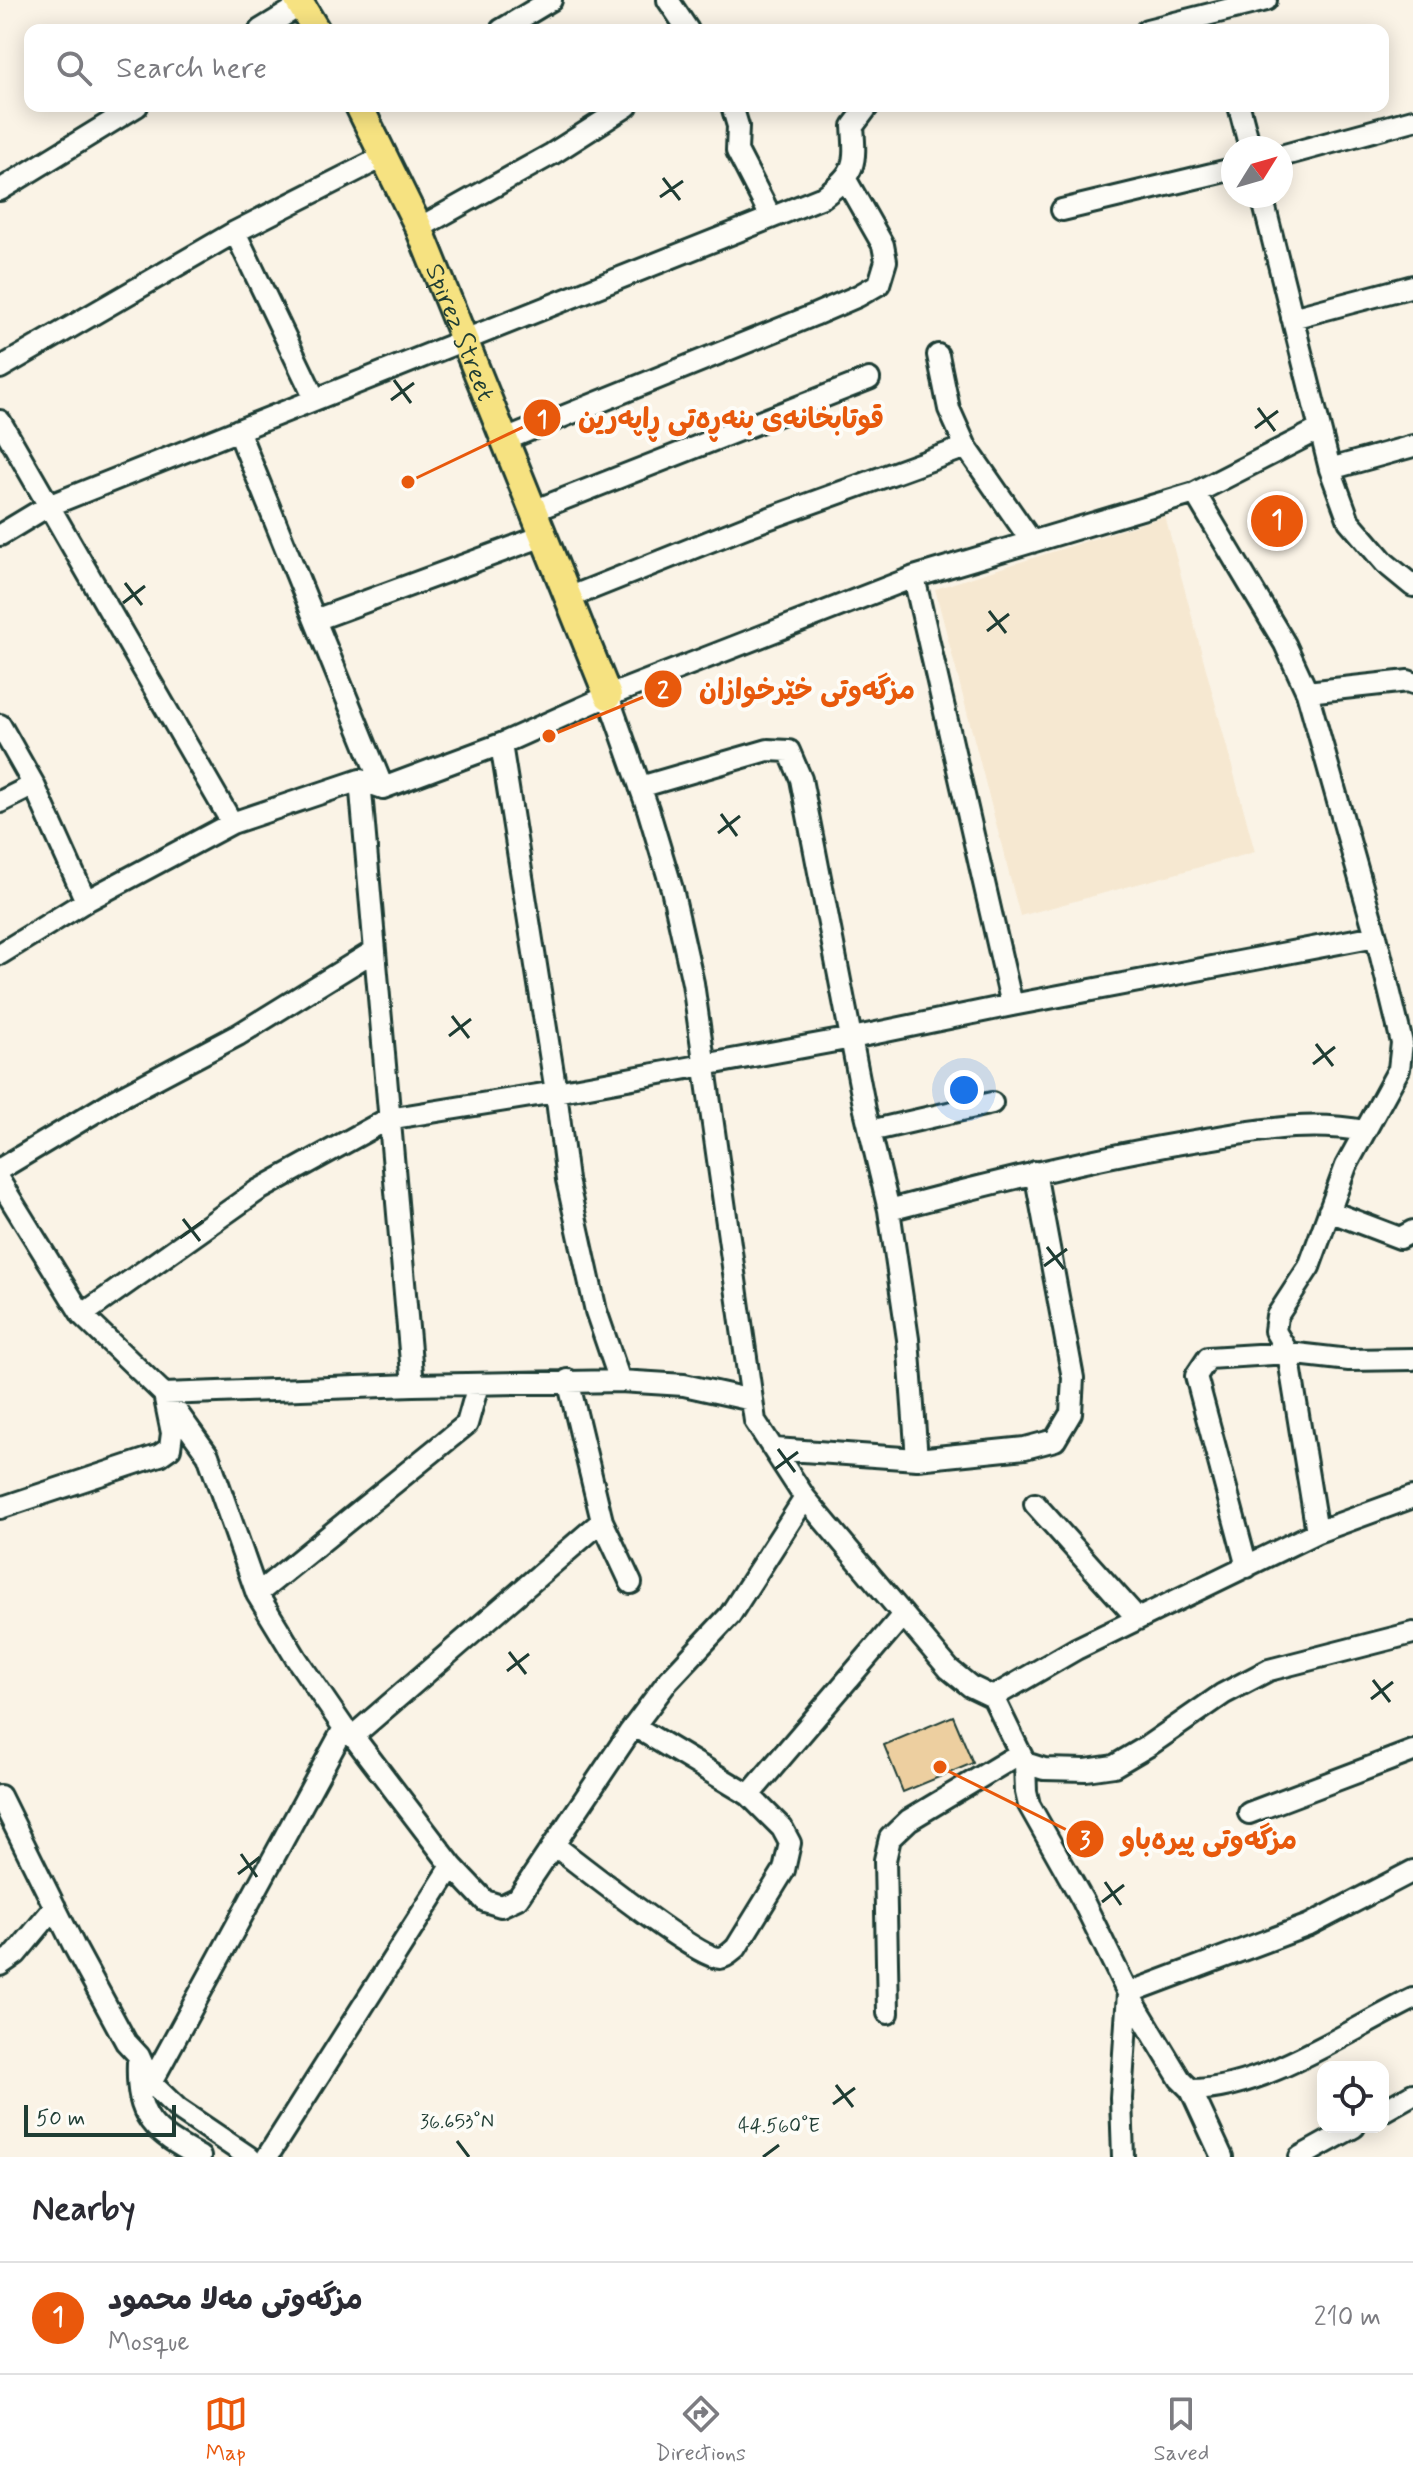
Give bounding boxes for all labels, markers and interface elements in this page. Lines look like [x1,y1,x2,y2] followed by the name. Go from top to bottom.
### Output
[24,24,1389,112] search box
[52,46,96,90] icon: search
[116,49,267,88] text: Search here
[1221,136,1293,208] north arrow
[416,259,502,406] street label: Spirez Street
[522,392,900,444] callout: قوتابخانەی بنەڕەتی ڕاپەرین
[578,402,884,442] text: قوتابخانەی بنەڕەتی ڕاپەرین
[537,405,547,436] text: 1
[1251,491,1303,551] pin: 1
[643,663,931,715] callout: مزگەوتی خێرخوازان
[699,672,915,710] text: مزگەوتی خێرخوازان
[657,676,669,707] text: 2
[944,1070,984,1110] your location
[1065,1813,1313,1865] callout: مزگەوتی پیرەباو
[1119,1822,1297,1860] text: مزگەوتی پیرەباو
[1080,1826,1091,1857] text: 3
[1317,2061,1389,2133] map controls
[1317,2061,1389,2133] button: locate
[24,2101,176,2137] scale bar
[36,2105,85,2133] text: 50 m
[420,2109,494,2136] text: 36.653°N
[738,2113,820,2140] text: 44.560°E
[32,2187,136,2232] text: Nearby
[108,2281,363,2320] text: مزگه‌وتی مه‌لا محمود
[52,2301,64,2335] text: 1
[1314,2301,1381,2335] text: 210 m
[108,2326,190,2360] text: Mosque
[204,2392,248,2468] tab: Map
[655,2392,746,2468] tab: Directions
[1154,2392,1209,2468] tab: Saved

